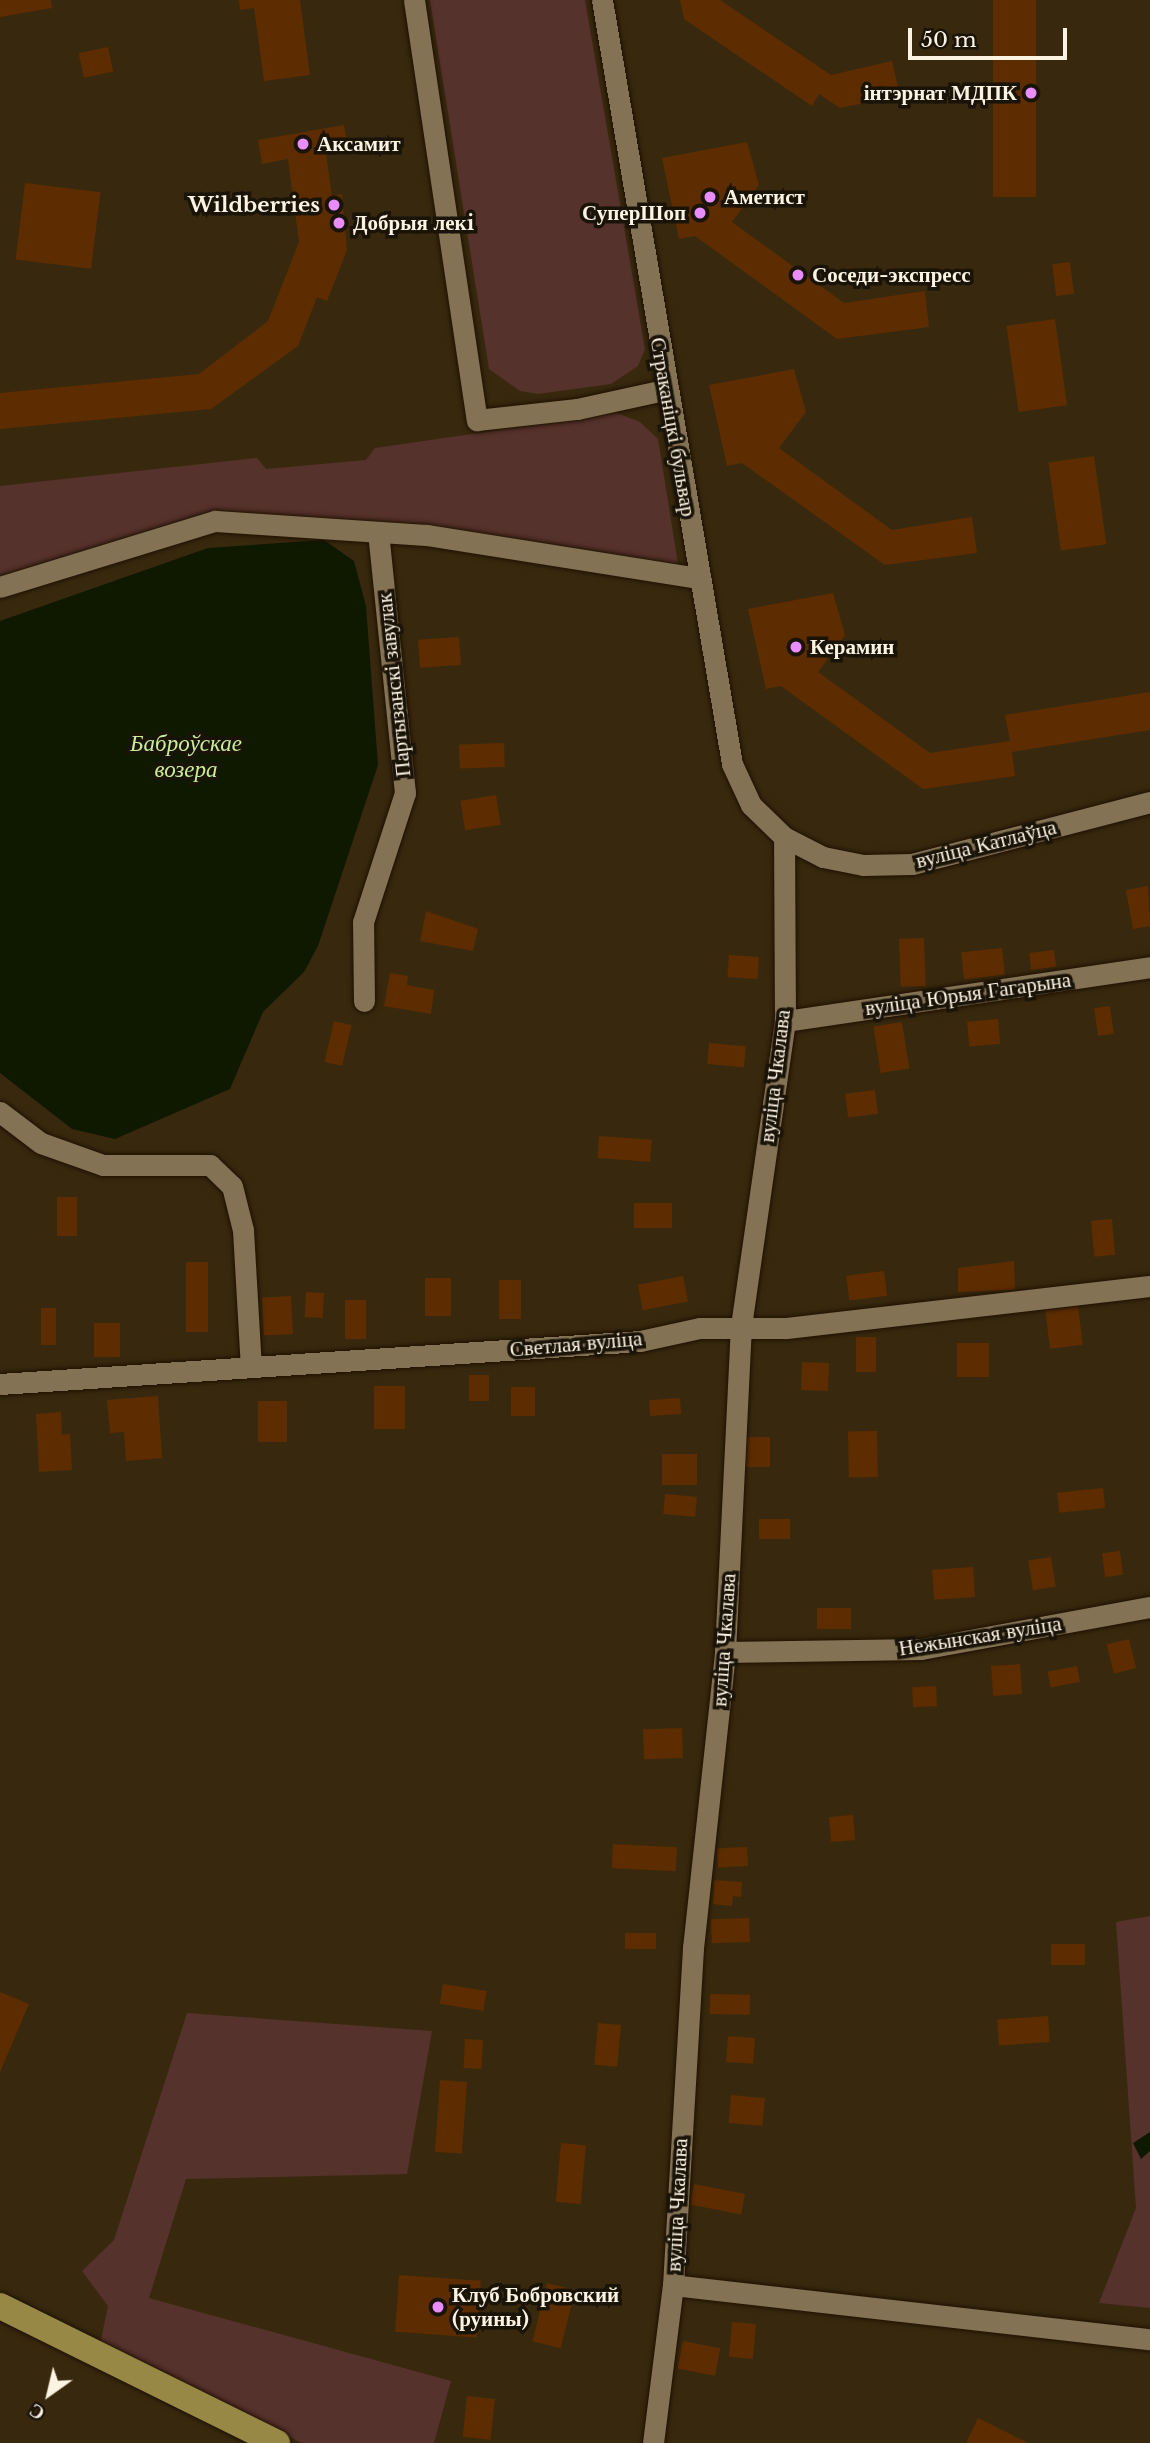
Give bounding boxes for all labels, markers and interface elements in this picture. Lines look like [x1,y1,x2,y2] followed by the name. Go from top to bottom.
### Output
[912,14,1071,58] scale bar
[921,27,976,53] text: 50 m
[864,80,1017,106] place label: інтэрнат МДПК
[1023,85,1039,101] marker: інтэрнат МДПК
[317,131,401,157] place label: Аксамит
[295,136,311,152] marker: Аксамит
[724,184,805,210] place label: Аметист
[702,189,718,205] marker: Аметист
[188,192,320,218] place label: Wildberries
[326,197,342,213] marker: Wildberries
[582,200,686,226] place label: СуперШоп
[692,205,708,221] marker: СуперШоп
[353,210,474,236] place label: Добрыя лекi
[331,215,347,231] marker: Добрыя лекi
[812,262,971,288] place label: Соседи-экспресс
[790,267,806,283] marker: Соседи-экспресс
[645,335,701,519] street label: Страканіцкі бульвар
[372,592,416,778] street label: Партызанскі завулак
[810,634,894,660] place label: Керамин
[788,639,804,655] marker: Керамин
[130,729,242,783] water label: Баброўскае возера
[913,814,1059,874] street label: вуліца Катлаўца
[863,967,1073,1021] street label: вуліца Юрыя Гагарына
[754,1008,796,1144] street label: вуліца Чкалава
[509,1326,643,1362] street label: Светлая вуліца
[707,1573,741,1707] street label: вуліца Чкалава
[897,1611,1063,1661] street label: Нежынская вуліца
[661,2138,693,2272] street label: вуліца Чкалава
[452,2282,619,2332] place label: Клуб Бобровский (руины)
[430,2299,446,2315] marker: Клуб Бобровский (руины)
[14,2359,84,2429] north arrow
[25,2398,49,2425] text: С

